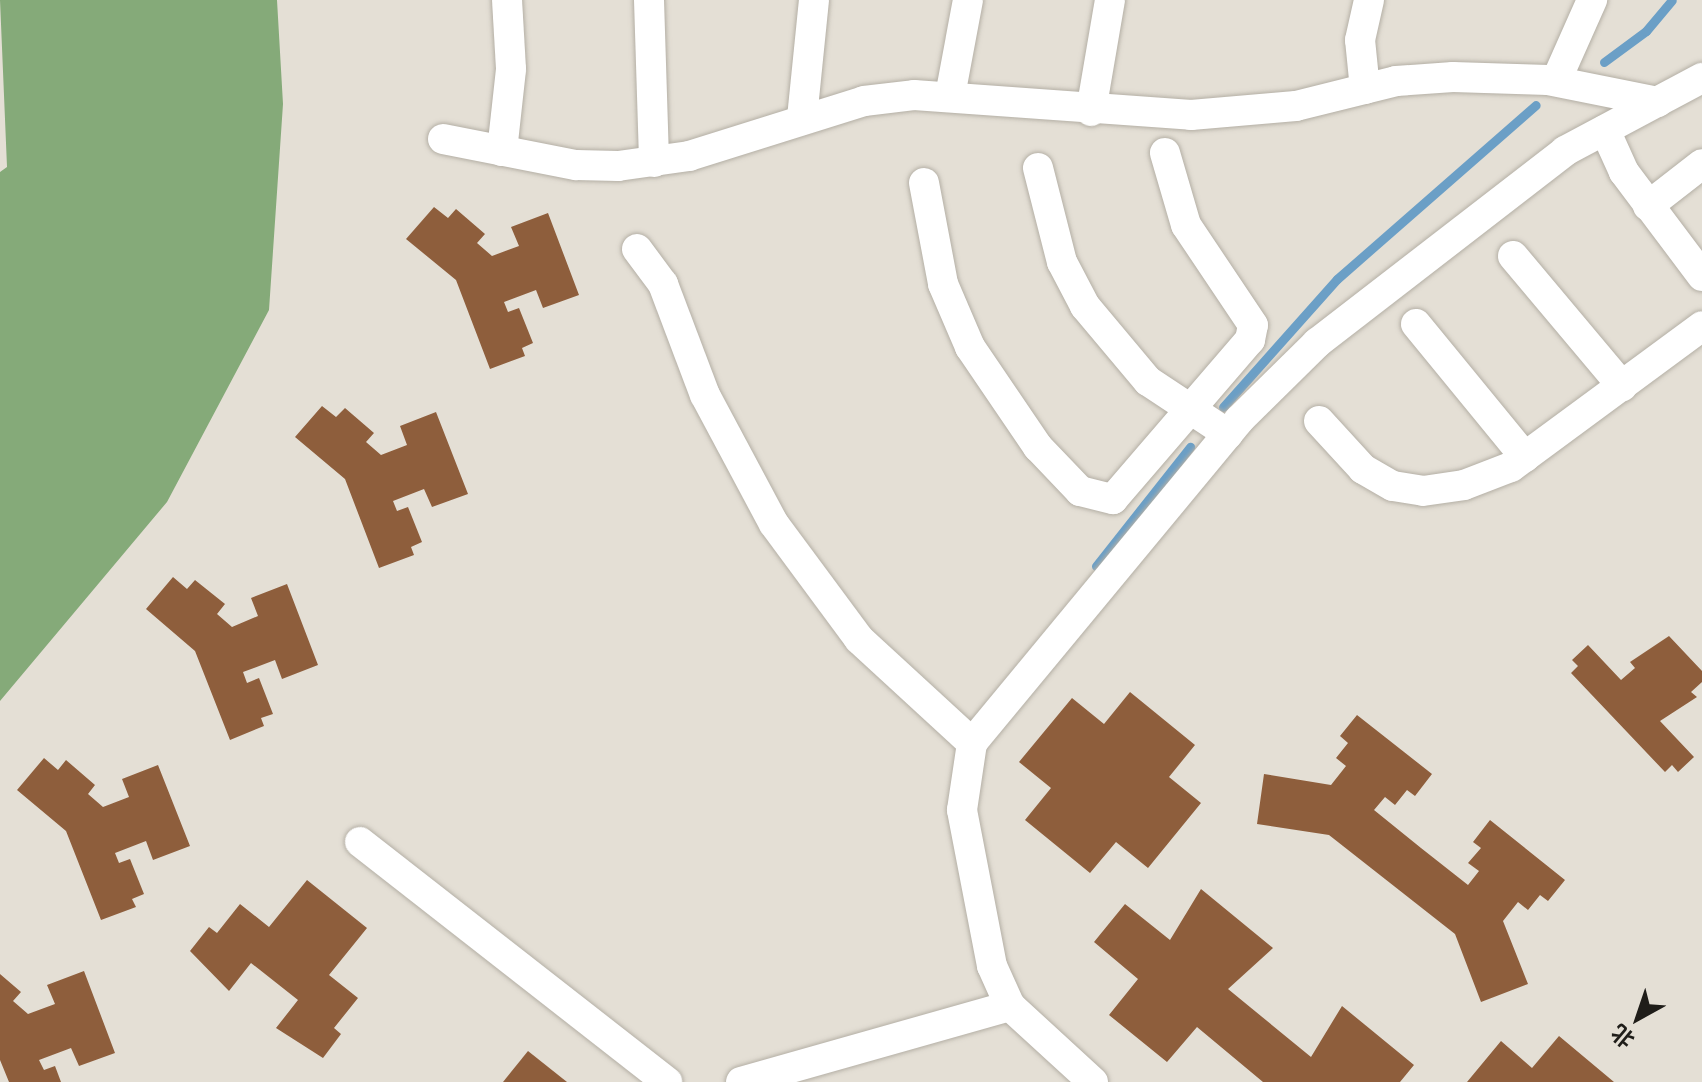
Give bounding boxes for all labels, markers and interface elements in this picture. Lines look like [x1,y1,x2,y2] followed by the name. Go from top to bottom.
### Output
[1598,978,1678,1058] north arrow
[1605,1018,1641,1055] text: 北

